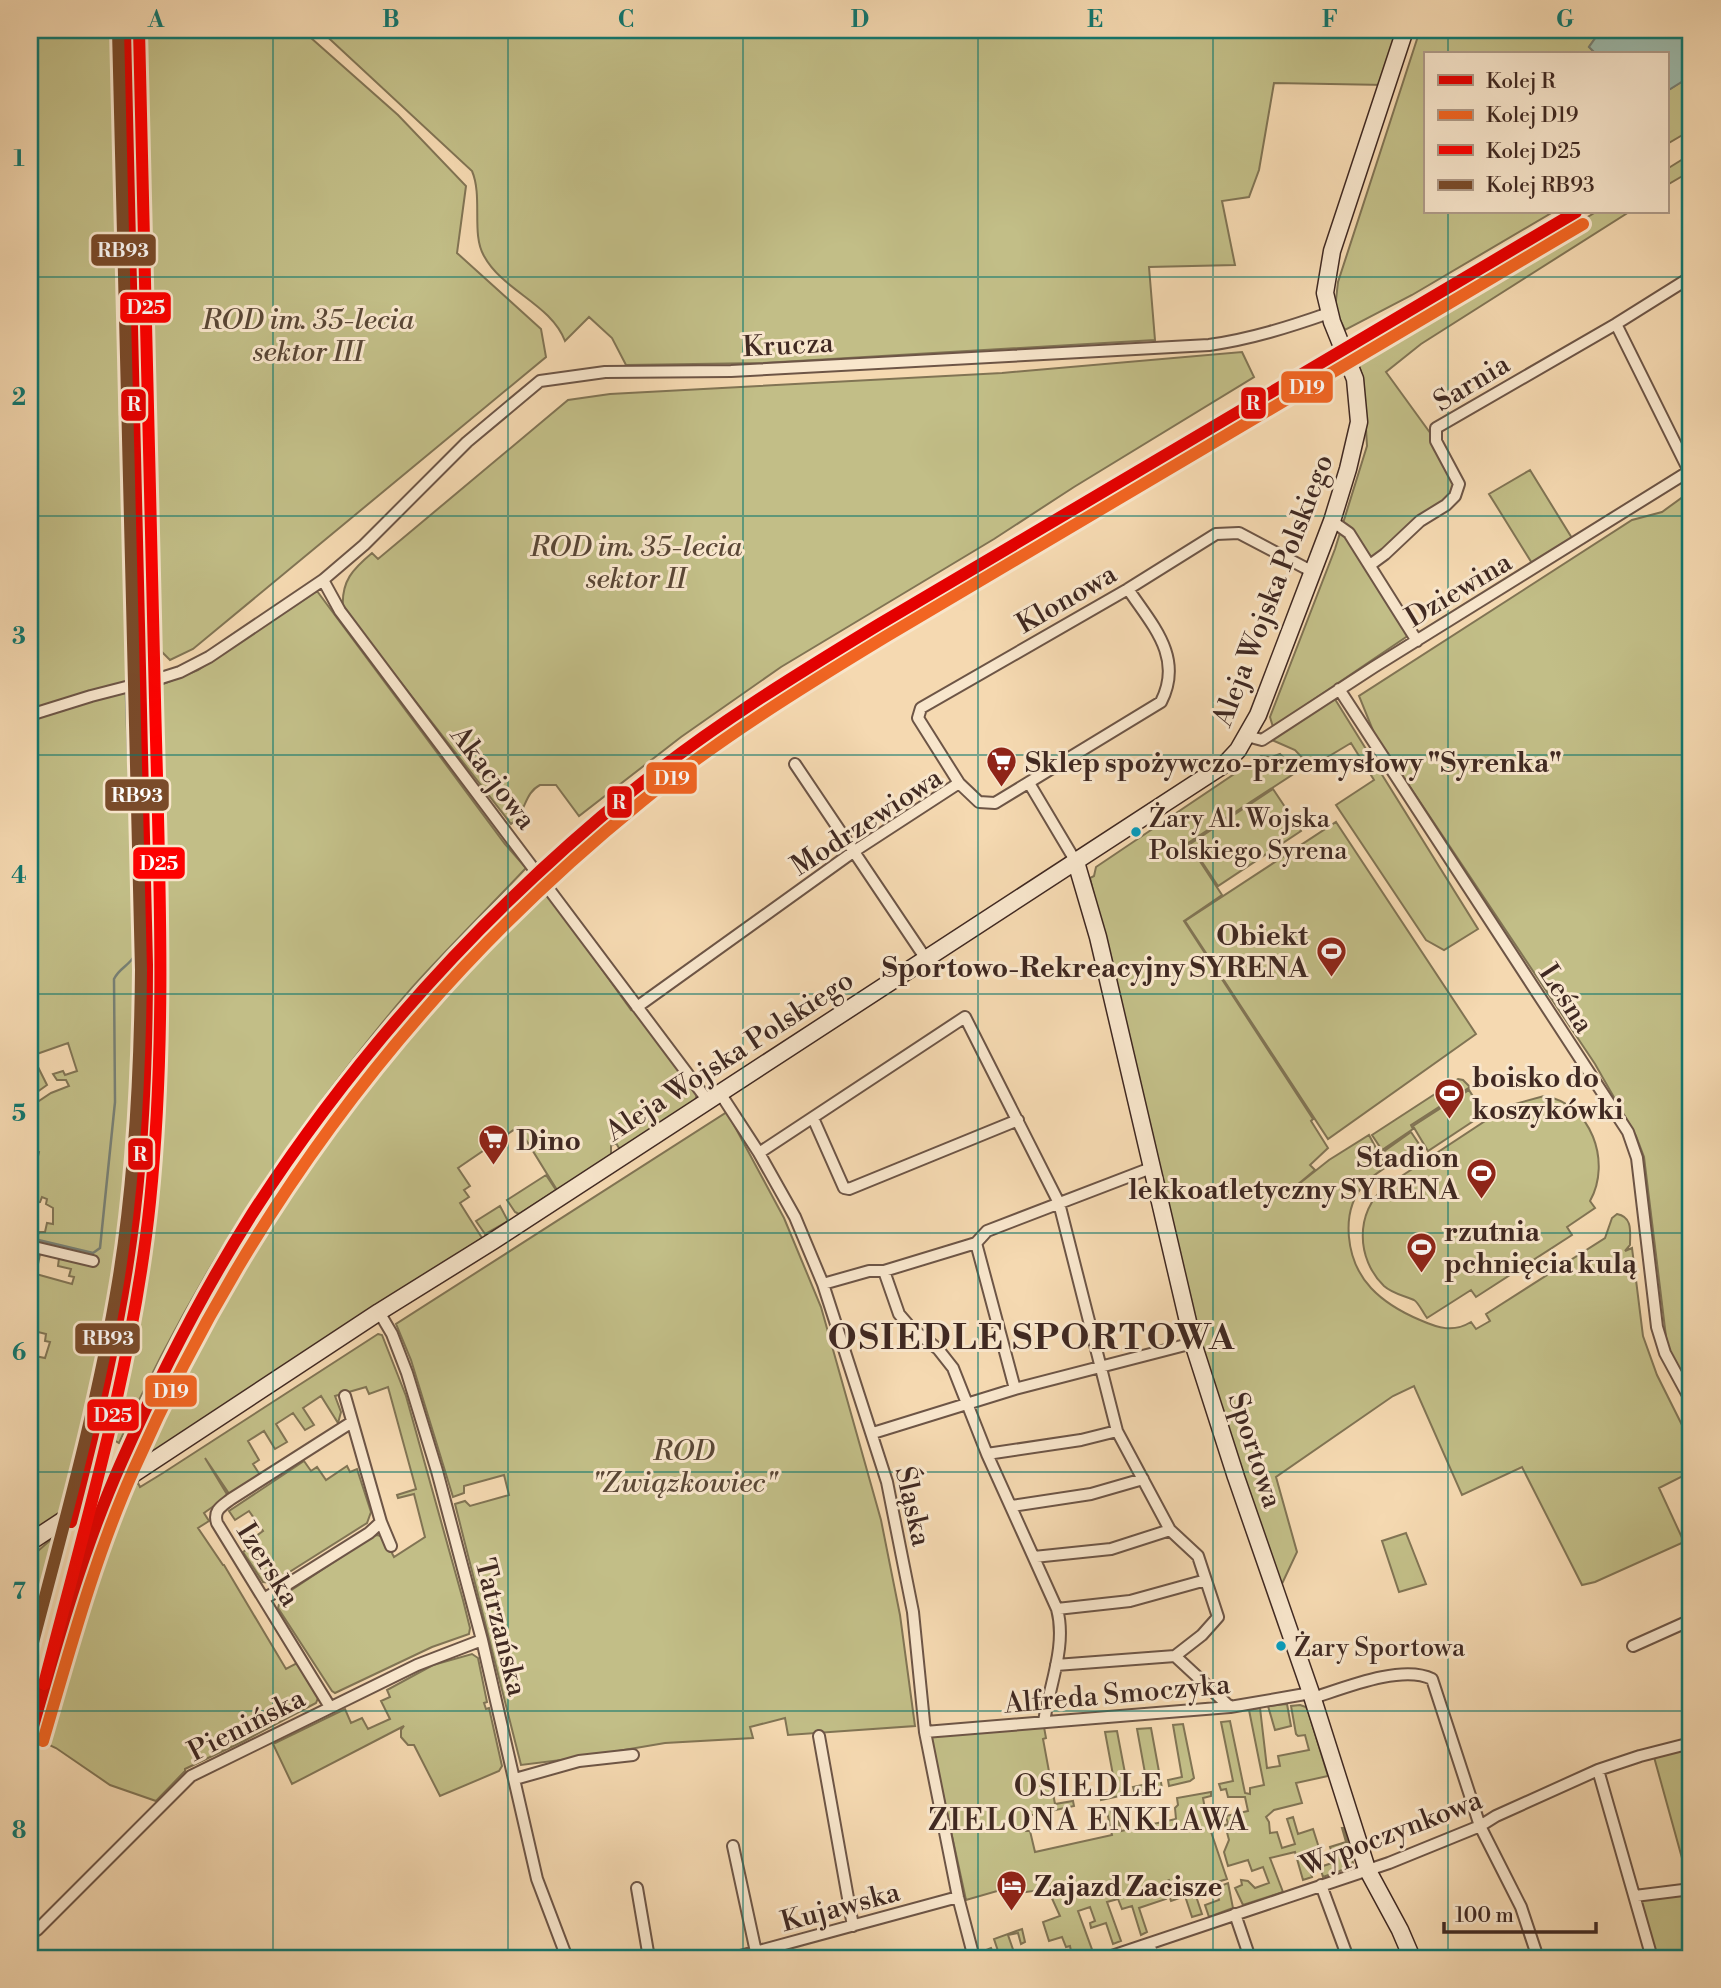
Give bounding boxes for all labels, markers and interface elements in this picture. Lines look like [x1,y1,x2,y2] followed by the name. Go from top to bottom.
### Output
[147,6,165,34] text: A
[382,6,400,34] text: B
[618,6,634,34] text: C
[851,6,869,34] text: D
[1087,6,1103,34] text: E
[1322,6,1338,34] text: F
[1556,6,1574,34] text: G
[1424,52,1668,214] legend
[1486,69,1556,95] text: Kolej R
[1486,103,1578,129] text: Kolej D19
[1486,139,1581,165] text: Kolej D25
[13,145,25,173] text: 1
[1486,173,1595,199] text: Kolej RB93
[90,233,157,267] line badge: RB93
[97,239,149,263] text: RB93
[119,291,172,324] line badge: D25
[127,296,166,320] text: D25
[201,303,415,370] park label: ROD im. 35-lecia sektor III
[742,326,835,365] street label: Krucza
[1427,347,1517,420] street label: Sarnia
[1280,370,1334,404] line badge: D19
[1289,376,1325,400] text: D19
[12,384,26,412] text: 2
[1240,386,1267,420] line badge: R
[120,388,147,422] line badge: R
[1246,392,1261,416] text: R
[127,393,142,417] text: R
[1205,449,1341,733] street label: Aleja Wojska Polskiego
[529,530,743,597] park label: ROD im. 35-lecia sektor II
[1399,545,1519,636] street label: Dziewina
[1010,556,1124,642] street label: Klonowa
[12,623,26,651] text: 3
[442,718,544,837] street label: Akacjowa
[985,745,1019,789] supermarket icon: Sklep spożywczo-przemysłowy "Syrenka"
[1025,746,1562,781] place label: Sklep spożywczo-przemysłowy "Syrenka"
[785,760,950,884] street label: Modrzewiowa
[645,761,698,795] line badge: D19
[654,767,690,791] text: D19
[104,778,170,812] line badge: RB93
[111,784,163,808] text: RB93
[606,785,633,819] line badge: R
[612,791,627,815] text: R
[1149,802,1348,867] place label: Żary Al. Wojska Polskiego Syrena
[1129,825,1143,839] marker: Żary Al. Wojska Polskiego Syrena
[132,846,186,880] line badge: D25
[140,852,179,876] text: D25
[11,862,27,890] text: 4
[882,919,1309,986] place label: Obiekt Sportowo-Rekreacyjny SYRENA
[1314,934,1348,978] sports icon: Obiekt Sportowo-Rekreacyjny SYRENA
[1530,958,1602,1041] street label: Leśna
[598,963,860,1150] street label: Aleja Wojska Polskiego
[1472,1061,1623,1128] place label: boisko do koszykówki
[1432,1076,1466,1120] sports icon: boisko do koszykówki
[12,1100,26,1128] text: 5
[476,1123,510,1167] supermarket icon: Dino
[516,1124,581,1159] place label: Dino
[127,1137,154,1171] line badge: R
[1128,1141,1460,1208] place label: Stadion lekkoatletyczny SYRENA
[133,1143,148,1167] text: R
[1465,1156,1499,1200] sports icon: Stadion lekkoatletyczny SYRENA
[1444,1215,1638,1282] place label: rzutnia pchnięcia kulą
[1404,1230,1438,1274] sports icon: rzutnia pchnięcia kulą
[828,1317,1236,1360] district label: OSIEDLE SPORTOWA
[74,1322,141,1355] line badge: RB93
[82,1327,134,1351] text: RB93
[12,1339,26,1367] text: 6
[144,1374,198,1408] line badge: D19
[153,1380,189,1404] text: D19
[1219,1388,1290,1513] street label: Sportowa
[86,1398,140,1432] line badge: D25
[94,1404,133,1428] text: D25
[591,1434,779,1501] park label: ROD "Związkowiec"
[886,1463,941,1550] street label: Śląska
[228,1516,307,1614] street label: Izerska
[467,1555,535,1701] street label: Tatrzańska
[12,1578,26,1606] text: 7
[1294,1631,1466,1664] place label: Żary Sportowa
[1274,1639,1288,1653] marker: Żary Sportowa
[1002,1667,1232,1722] street label: Alfreda Smoczyka
[182,1681,312,1770] street label: Pienińska
[928,1768,1250,1840] district label: OSIEDLE ZIELONA ENKLAWA
[1295,1782,1488,1884] street label: Wypoczynkowa
[12,1817,26,1845] text: 8
[994,1869,1028,1913] hotel icon: Zajazd Zacisze
[1034,1870,1222,1905] place label: Zajazd Zacisze
[777,1875,905,1940] street label: Kujawska
[1444,1890,1597,1934] scale bar
[1455,1903,1514,1929] text: 100 m

